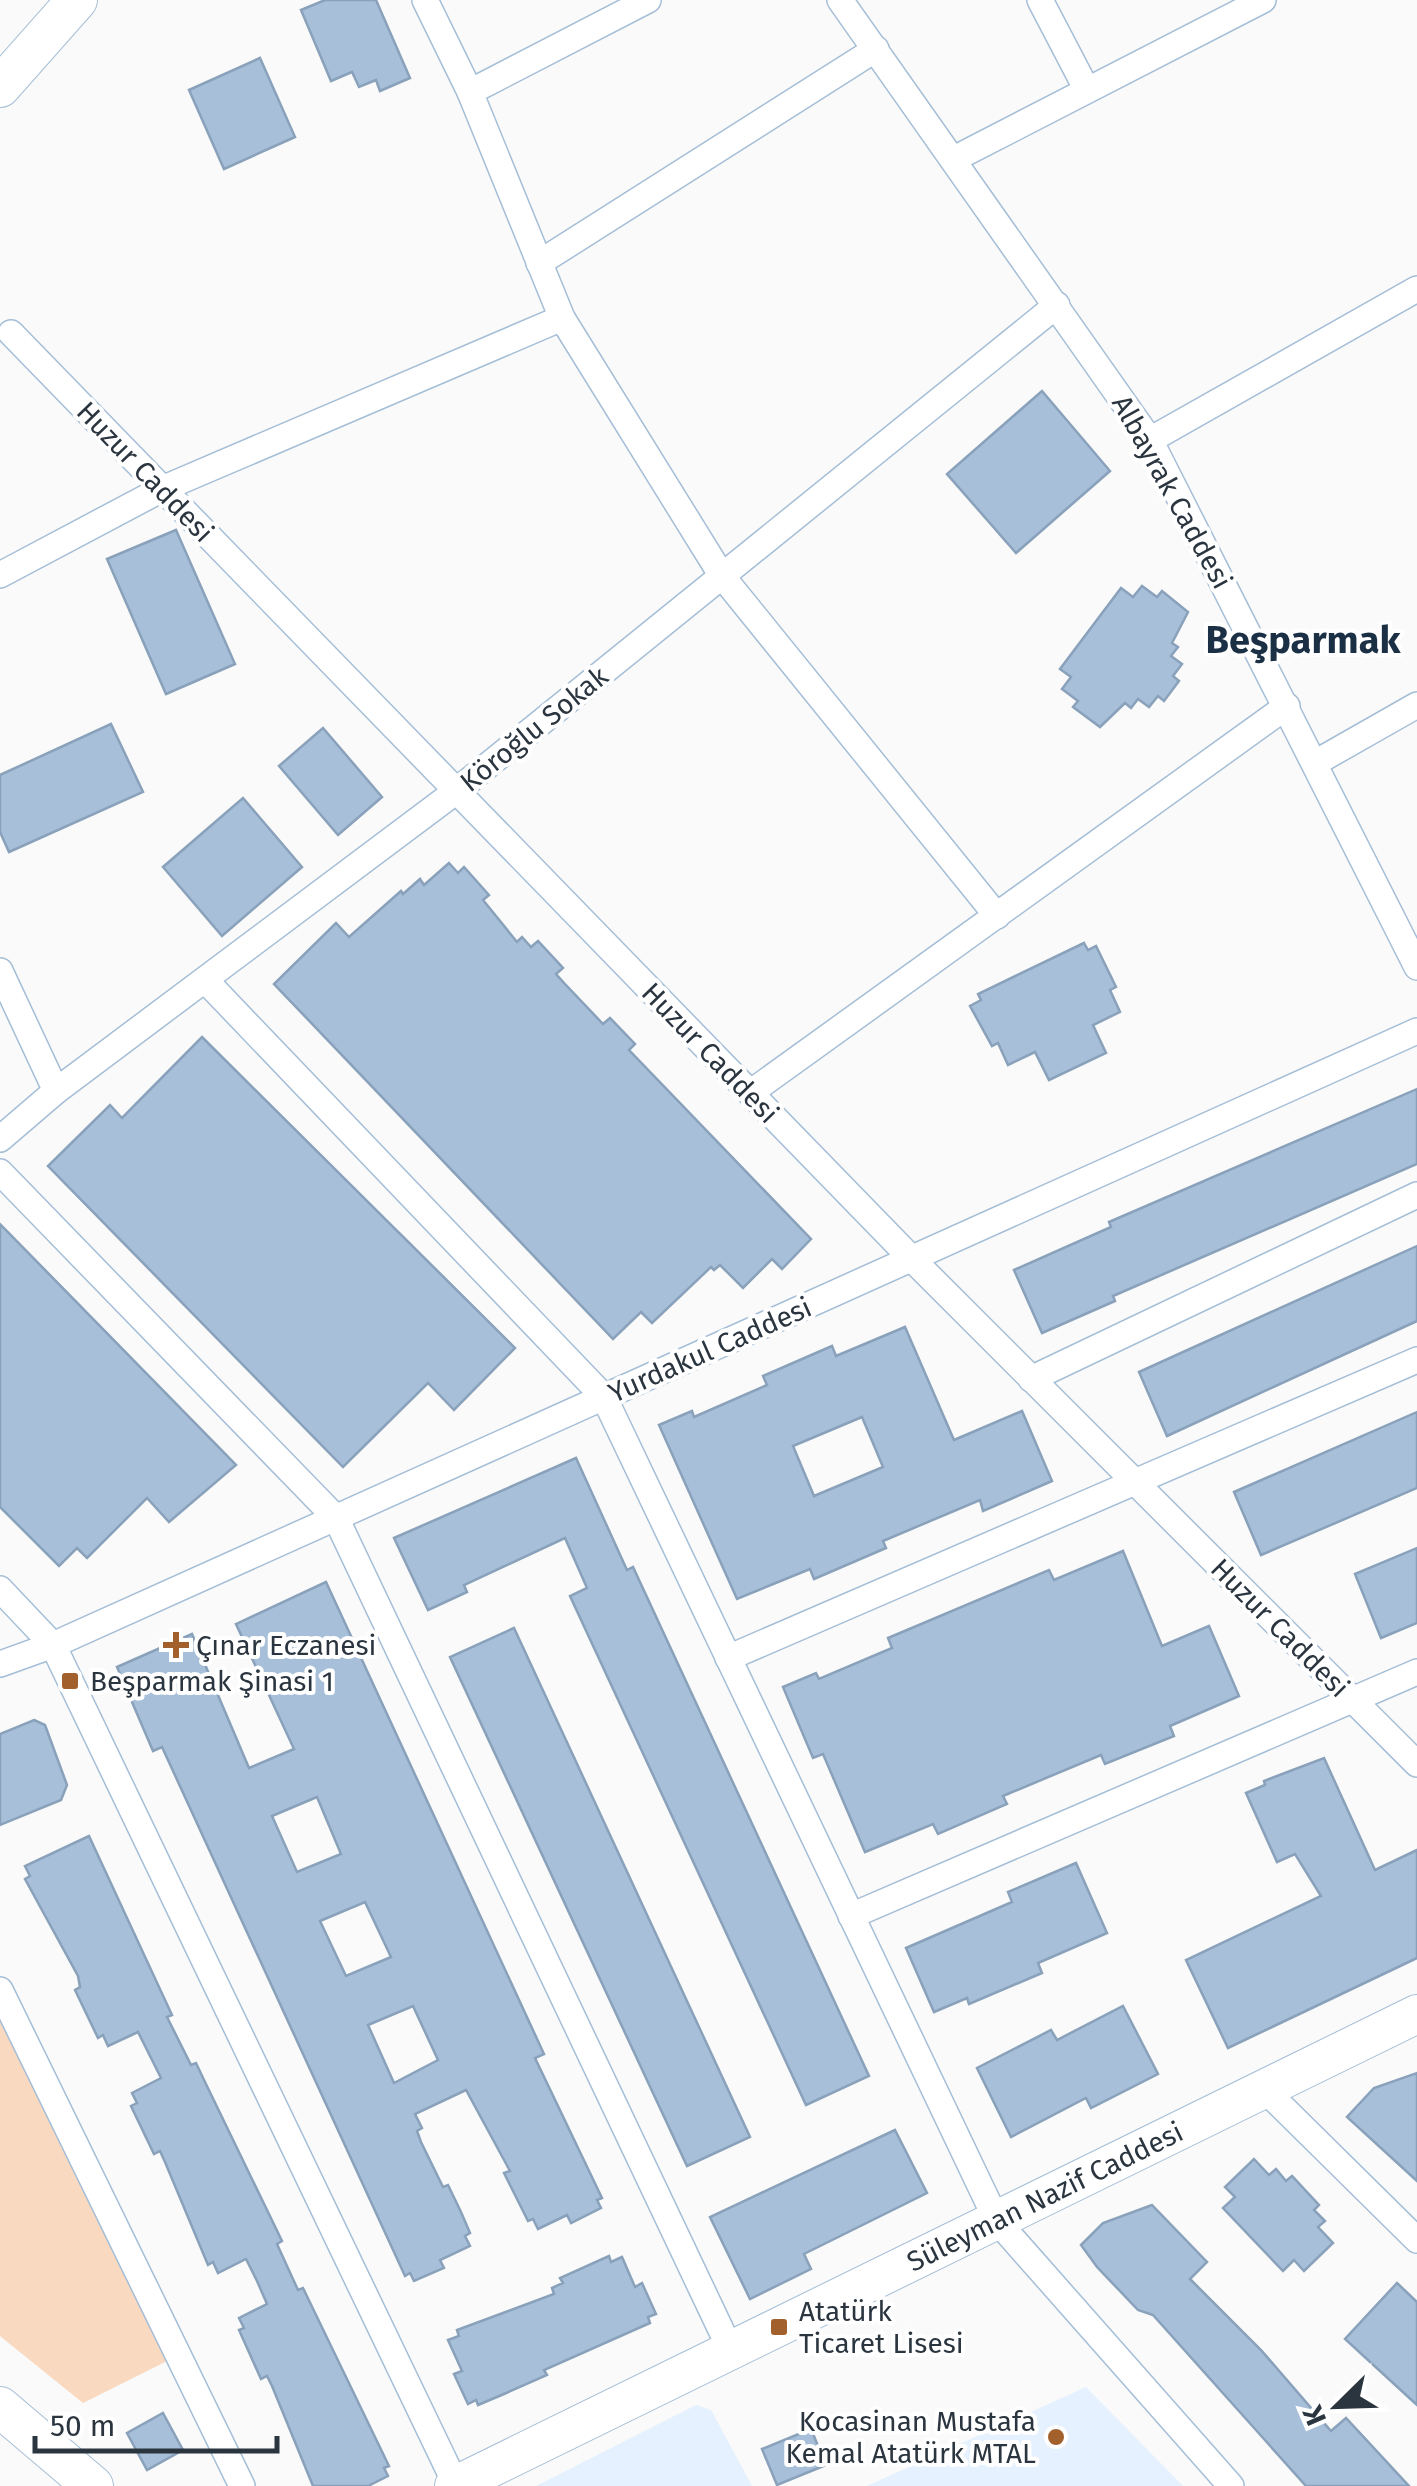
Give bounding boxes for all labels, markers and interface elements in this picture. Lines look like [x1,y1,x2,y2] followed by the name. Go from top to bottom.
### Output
[1105,389,1239,595] street label: Albayrak Caddesi
[70,395,220,549] street label: Huzur Caddesi
[1205,617,1402,664] district label: Beşparmak
[454,659,615,799] street label: Köroğlu Sokak
[635,976,785,1130] street label: Huzur Caddesi
[603,1290,817,1410] street label: Yurdakul Caddesi
[1204,1552,1356,1704] street label: Huzur Caddesi
[196,1629,377,1662] place label: Çınar Eczanesi
[165,1634,187,1656] marker: Çınar Eczanesi
[90,1665,334,1698] place label: Beşparmak Şinasi 1
[59,1670,81,1692] marker: Beşparmak Şinasi 1
[901,2115,1188,2278] street label: Süleyman Nazif Caddesi
[799,2295,964,2360] place label: Atatürk Ticaret Lisesi
[768,2316,790,2338] marker: Atatürk Ticaret Lisesi
[1287,2356,1387,2456] north arrow
[35,2391,278,2453] scale bar
[1295,2400,1333,2430] text: K
[785,2405,1036,2470] place label: Kocasinan Mustafa Kemal Atatürk MTAL
[50,2408,115,2444] text: 50 m
[1045,2426,1067,2448] marker: Kocasinan Mustafa Kemal Atatürk MTAL

